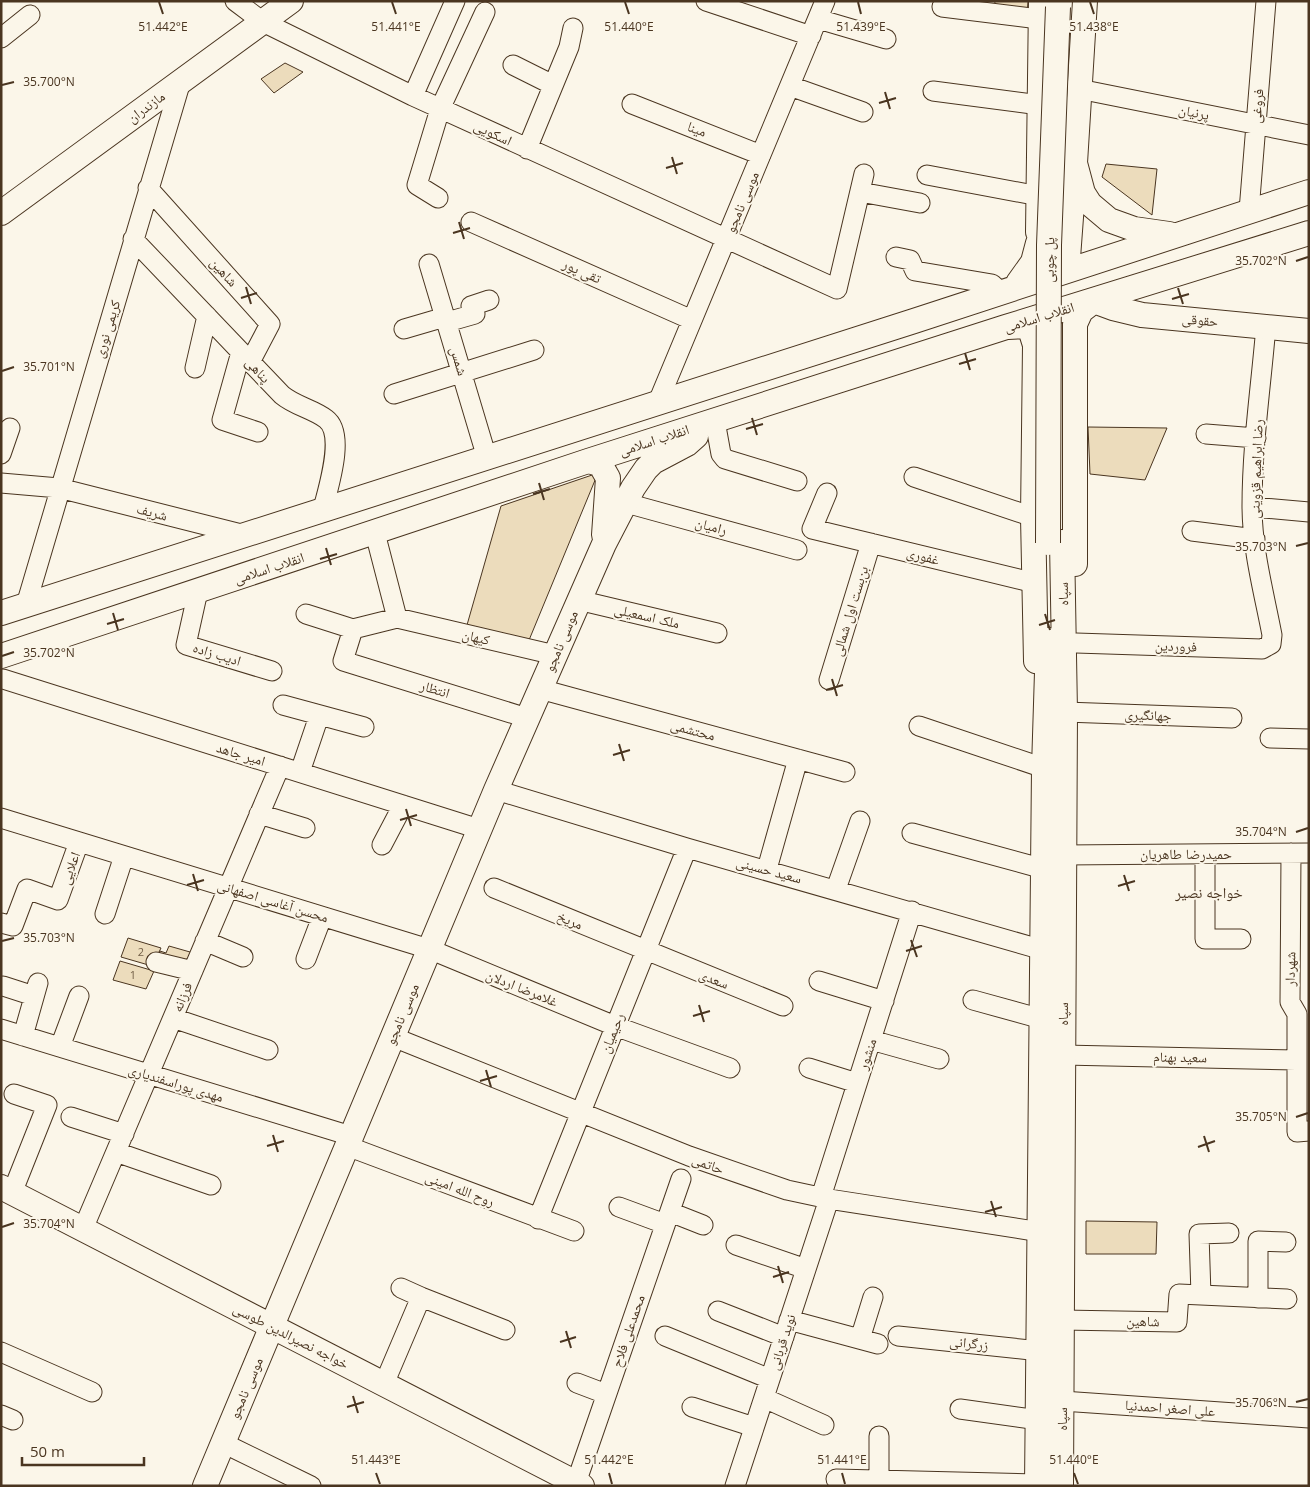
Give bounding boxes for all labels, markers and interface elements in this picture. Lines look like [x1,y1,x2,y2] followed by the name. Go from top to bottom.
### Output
[138,18,188,35] text: 51.442°E
[371,18,421,35] text: 51.441°E
[604,18,654,35] text: 51.440°E
[836,18,886,35] text: 51.439°E
[1069,18,1119,35] text: 51.438°E
[23,73,75,90] text: 35.700°N
[123,86,169,127] street label: مازندران
[1246,88,1267,124] street label: فروغی
[1177,99,1211,124] street label: پرنیان
[471,115,515,150] street label: اسکویی
[685,116,709,141] street label: مینا
[720,168,763,235] street label: موسی نامجو
[1039,237,1059,283] street label: پل چوبی
[1235,252,1287,269] text: 35.702°N
[206,253,243,290] street label: شاهین
[559,253,605,288] street label: تقی پور
[89,297,124,360] street label: کریمی نوری
[1001,297,1076,336] street label: انقلاب اسلامی
[1181,308,1219,331] street label: حقوقی
[446,344,473,378] street label: شمس
[241,353,275,387] street label: پناهی
[23,358,75,375] text: 35.701°N
[616,419,691,460] street label: انقلاب اسلامی
[1244,419,1268,519] street label: رضا ابراهیم قزوینی
[135,499,170,524] street label: شریف
[693,512,729,539] street label: رامیان
[1235,538,1287,555] text: 35.703°N
[905,542,941,569] street label: غفوری
[231,547,306,588] street label: انقلاب اسلامی
[827,563,872,658] street label: بن‌بست اول شمالی
[1053,582,1072,606] street label: سپاه
[613,599,682,632] street label: ملک اسمعیلی
[539,607,582,674] street label: موسی نامجو
[460,624,492,649] street label: کیهان
[1155,635,1198,656] street label: فروردین
[191,637,243,670] street label: ادیب زاده
[23,644,75,661] text: 35.702°N
[417,675,452,702] street label: انتظار
[1124,704,1172,725] street label: جهانگیری
[669,714,718,745] street label: محتشمی
[214,737,268,770] street label: امیر جاهد
[1235,823,1287,840] text: 35.704°N
[1140,844,1232,863] street label: حمیدرضا طاهریان
[55,849,84,887] street label: اعلایی
[734,852,804,887] street label: سعید حسینی
[215,875,331,926] street label: محسن آغاسی اصفهانی
[1174,882,1243,902] district label: خواجه نصیر
[554,906,586,934] street label: مریخ
[23,929,75,946] text: 35.703°N
[138,944,144,959] house number: 2
[1280,951,1299,988] street label: شهردار
[697,964,732,993] street label: سعدی
[483,965,561,1011] street label: غلامرضا اردلان
[130,967,136,982] house number: 1
[167,979,196,1015] street label: فرزانه
[380,980,423,1047] street label: موسی نامجو
[1053,1002,1072,1026] street label: سپاه
[595,1010,628,1056] street label: رحیمیان
[852,1036,880,1073] street label: منشور
[1153,1047,1207,1067] street label: سعید بهنام
[126,1059,226,1106] street label: مهدی پوراسفندیاری
[1235,1108,1287,1125] text: 35.705°N
[690,1149,727,1178] street label: حاتمی
[423,1167,497,1211] street label: روح الله امینی
[23,1215,75,1232] text: 35.704°N
[606,1292,650,1370] street label: محمدعلی فلاح
[230,1298,352,1373] street label: خواجه نصیرالدین طوسی
[764,1311,800,1372] street label: نوید قربانی
[1126,1311,1160,1330] street label: شاهین
[949,1331,989,1354] street label: زرگرانی
[224,1354,267,1421] street label: موسی نامجو
[1235,1394,1287,1411] text: 35.706°N
[1124,1395,1216,1420] street label: علی اصغر احمدنیا
[1052,1407,1071,1431] street label: سپاه
[22,1434,145,1466] scale bar
[30,1441,65,1461] text: 50 m
[351,1451,401,1468] text: 51.443°E
[584,1451,634,1468] text: 51.442°E
[817,1451,867,1468] text: 51.441°E
[1049,1451,1099,1468] text: 51.440°E

